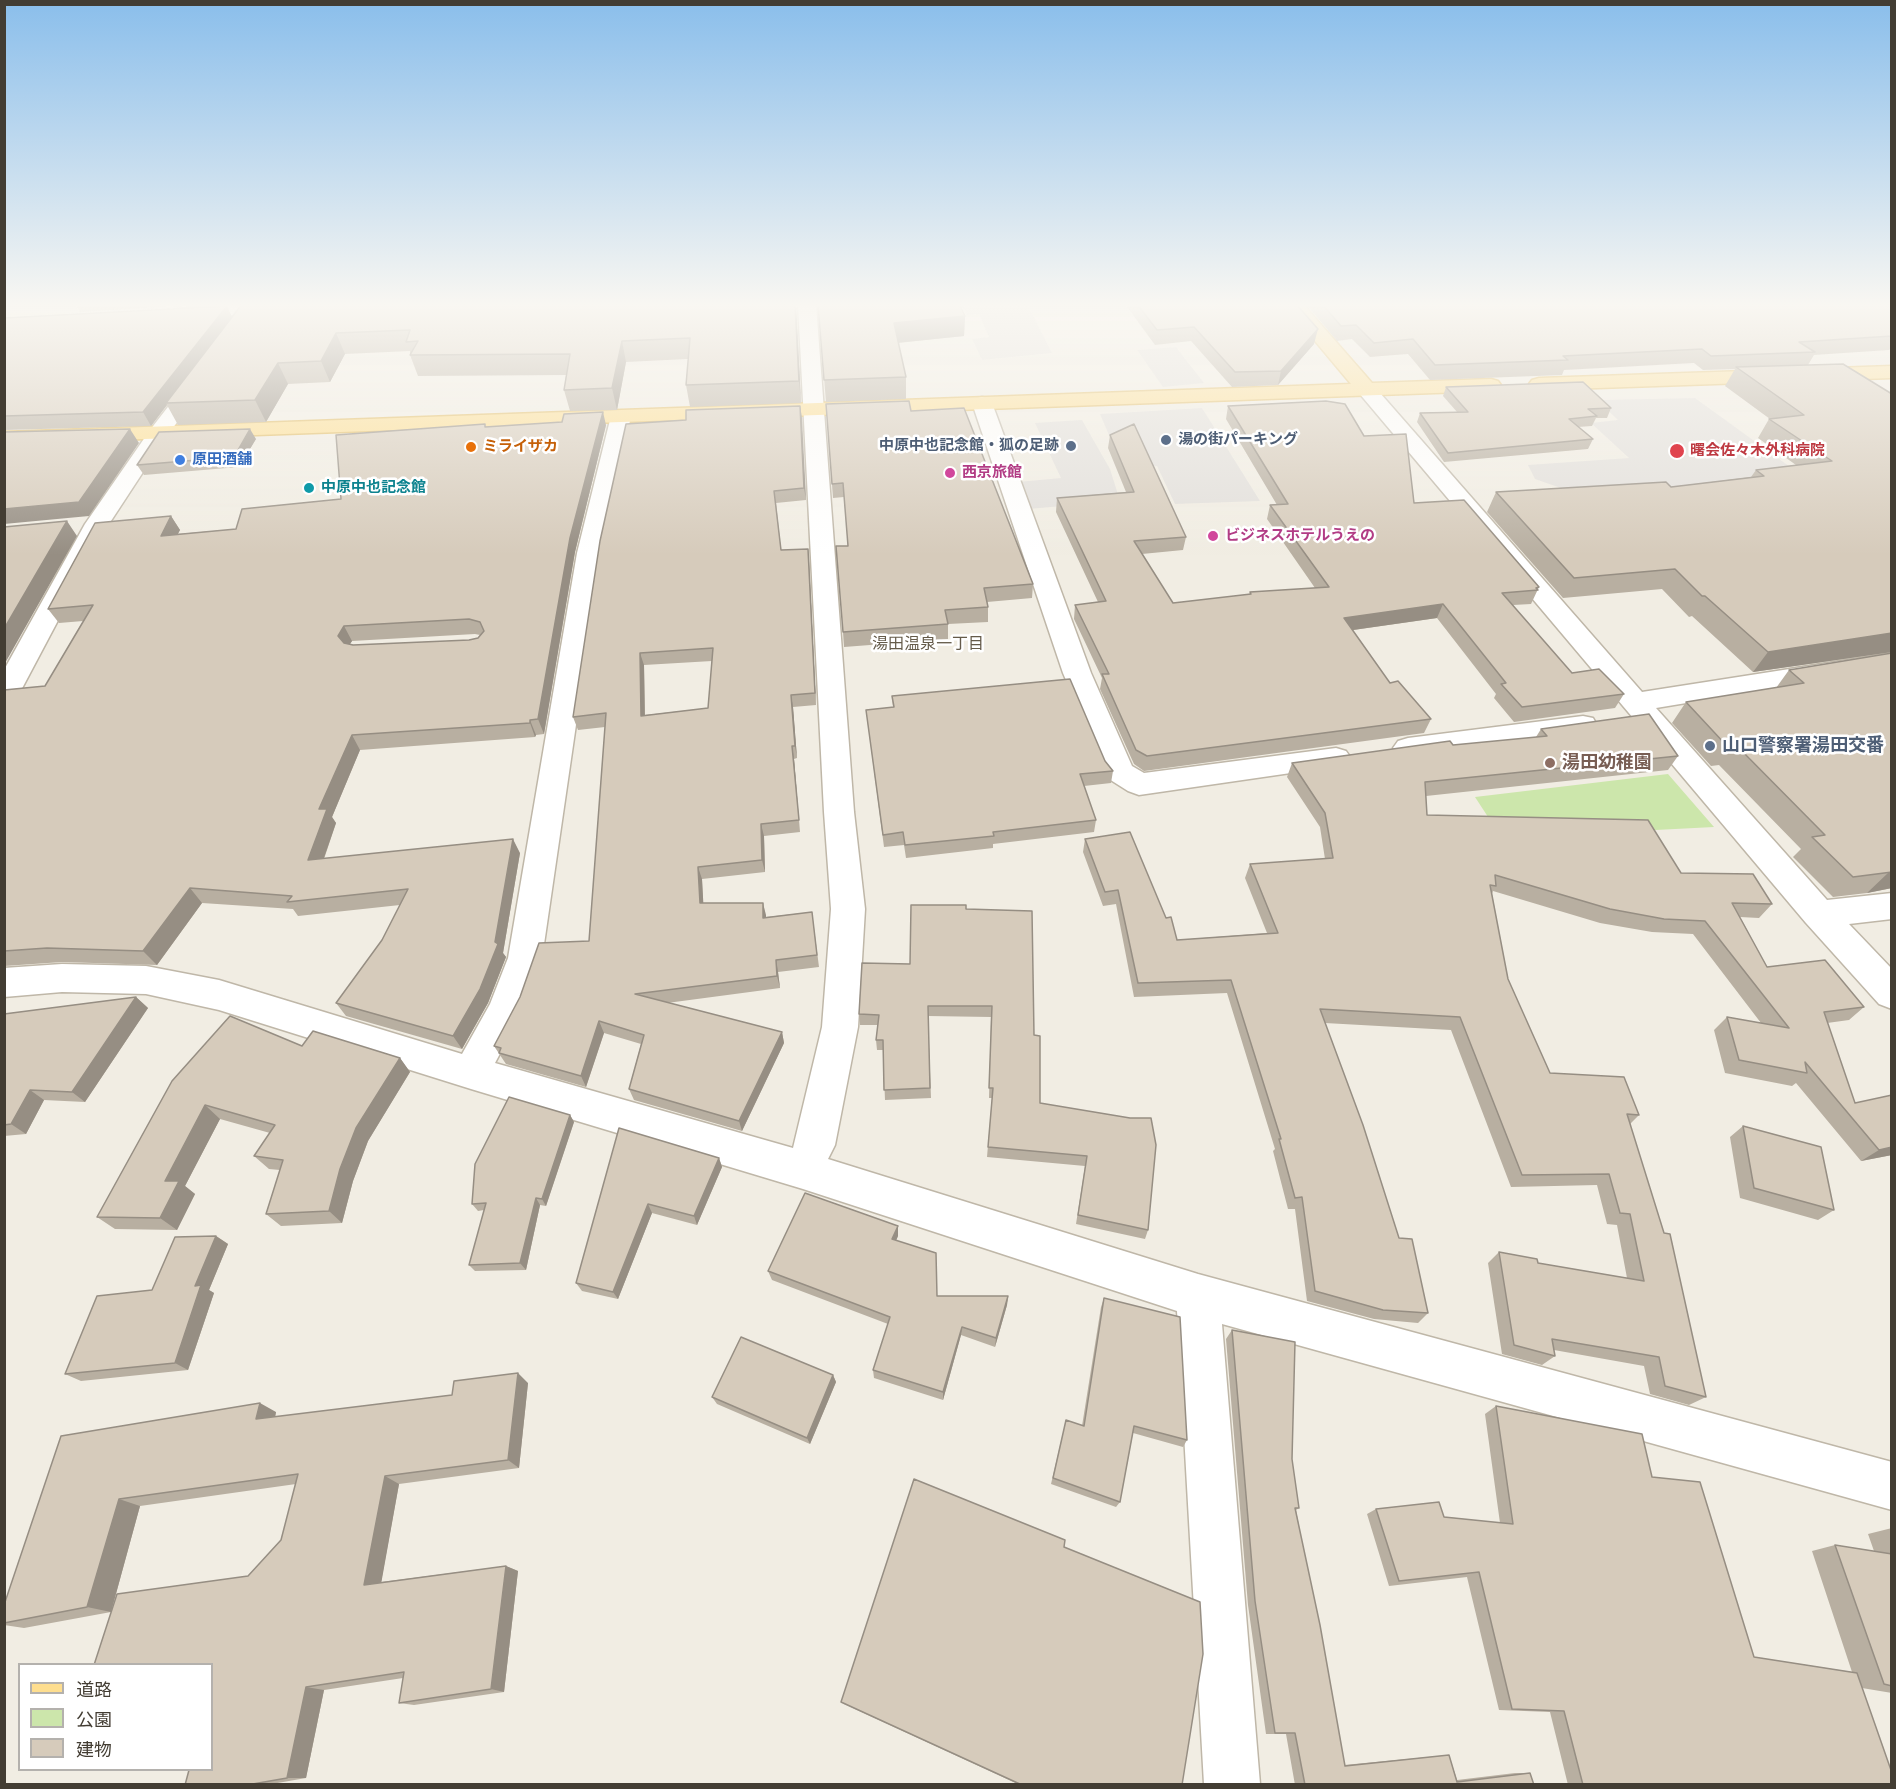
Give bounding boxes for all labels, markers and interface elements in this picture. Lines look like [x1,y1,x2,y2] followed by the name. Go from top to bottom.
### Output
[1178,431,1298,449] place label: 湯の街パーキング
[1159,433,1173,447] marker: 湯の街パーキング
[879,437,1059,455] place label: 中原中也記念館・狐の足跡
[483,438,558,456] place label: ミライザカ
[1064,439,1078,453] marker: 中原中也記念館・狐の足跡
[464,440,478,454] marker: ミライザカ
[1668,442,1686,460] marker: 曙会佐々木外科病院
[1690,442,1825,460] place label: 曙会佐々木外科病院
[192,451,252,469] place label: 原田酒舗
[173,453,187,467] marker: 原田酒舗
[962,464,1022,482] place label: 西京旅館
[943,466,957,480] marker: 西京旅館
[321,479,426,497] place label: 中原中也記念館
[302,481,316,495] marker: 中原中也記念館
[1225,527,1375,545] place label: ビジネスホテルうえの
[1206,529,1220,543] marker: ビジネスホテルうえの
[872,634,984,654] district label: 湯田温泉一丁目
[1722,735,1884,757] place label: 山口警察署湯田交番
[1703,739,1717,753] marker: 山口警察署湯田交番
[1562,752,1652,774] place label: 湯田幼稚園
[1543,756,1557,770] marker: 湯田幼稚園
[18,1663,213,1771] legend
[76,1678,112,1701] text: 道路
[76,1708,112,1731] text: 公園
[76,1738,112,1761] text: 建物

